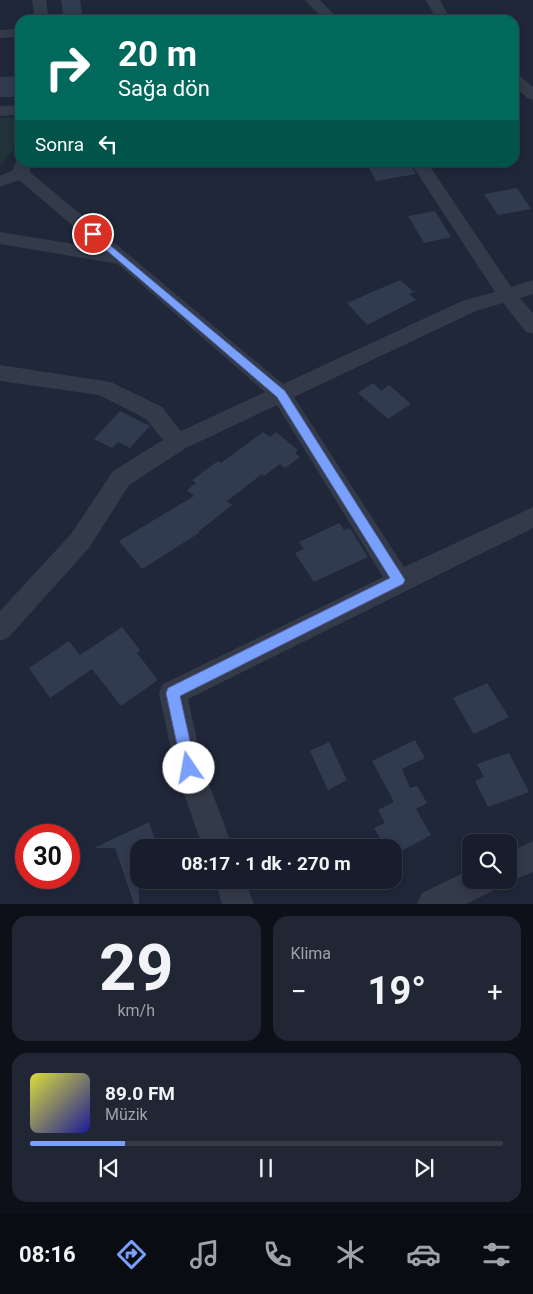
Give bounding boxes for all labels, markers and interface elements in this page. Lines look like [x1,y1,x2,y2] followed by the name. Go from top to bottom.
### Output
[118,34,197,75] text: 20 m
[35,35,100,100] icon: right
[118,76,210,101] text: Sağa dön
[94,130,122,158] icon: left
[35,133,84,156] text: Sonra
[72,213,114,255] pin
[79,220,107,248] icon: arrive
[162,741,214,793] position arrow
[15,824,80,889] speed limit sign: 30
[462,834,517,889] map controls
[462,834,517,889] button: search
[181,852,351,875] text: 08:17 · 1 dk · 270 m
[99,930,174,1006] text: 29
[291,944,331,963] text: Klima
[368,969,426,1013] text: 19°
[291,975,307,1008] text: −
[487,975,503,1008] text: +
[117,1001,155,1020] text: km/h
[105,1082,175,1105] text: 89.0 FM
[105,1105,148,1124] text: Müzik
[95,1154,123,1182] icon: previous
[252,1154,280,1182] icon: pause
[410,1154,438,1182] icon: next
[114,1237,149,1272] icon: directions
[187,1237,222,1272] icon: music
[260,1237,295,1272] icon: phone
[333,1237,368,1272] icon: climate
[406,1237,441,1272] icon: car
[479,1237,514,1272] icon: filters
[19,1242,76,1267] text: 08:16

